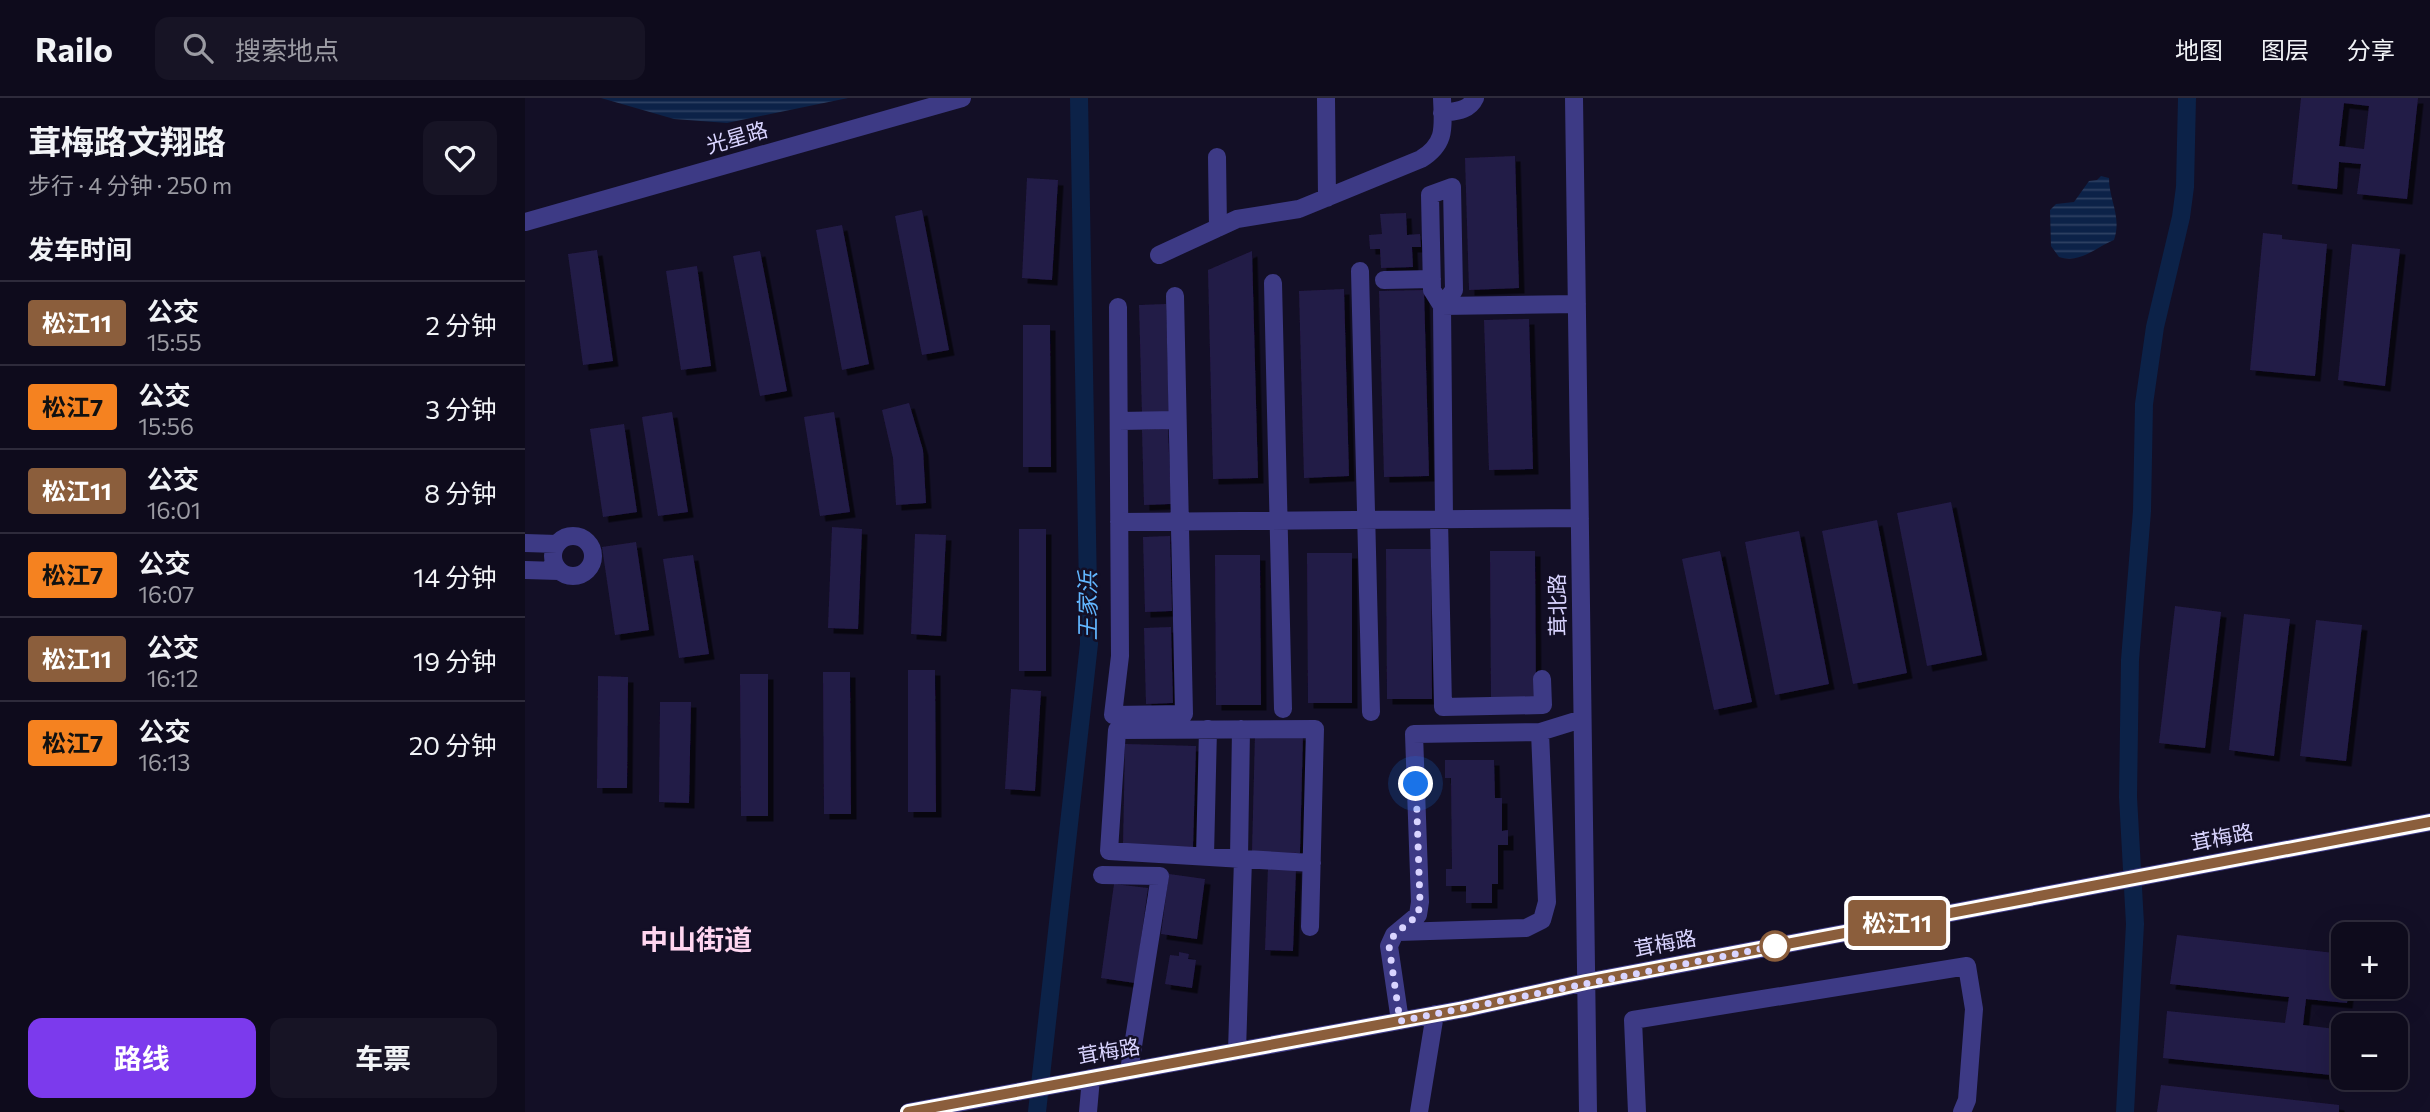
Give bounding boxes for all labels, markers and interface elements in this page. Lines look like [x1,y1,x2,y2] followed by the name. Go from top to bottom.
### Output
[155,17,645,80] search box
[35,28,113,69] text: Railo
[179,29,217,67] icon: search
[235,34,339,65] text: 搜索地点
[2175,35,2223,64] text: 地图
[2261,35,2309,64] text: 图层
[2347,35,2395,64] text: 分享
[703,116,770,157] street label: 光星路
[28,120,226,161] text: 茸梅路文翔路
[423,121,497,195] button: heart
[28,171,232,199] text: 步行 · 4 分钟 · 250 m
[28,233,132,264] text: 发车时间
[147,295,199,326] text: 公交
[42,308,112,337] text: 松江11
[426,309,497,340] text: 2 分钟
[147,328,202,356] text: 15:55
[138,379,190,410] text: 公交
[42,392,103,421] text: 松江7
[425,393,497,424] text: 3 分钟
[138,412,194,440] text: 15:56
[147,463,199,494] text: 公交
[42,476,112,505] text: 松江11
[424,477,497,508] text: 8 分钟
[147,496,201,524] text: 16:01
[138,547,190,578] text: 公交
[42,560,103,589] text: 松江7
[413,561,497,592] text: 14 分钟
[1073,570,1101,641] water label: 王家浜
[1543,573,1570,637] street label: 茸北路
[138,580,194,608] text: 16:07
[147,631,199,662] text: 公交
[42,644,112,673] text: 松江11
[413,645,497,676] text: 19 分钟
[147,664,199,692] text: 16:12
[138,715,190,746] text: 公交
[42,728,103,757] text: 松江7
[409,729,497,760] text: 20 分钟
[138,748,190,776] text: 16:13
[1398,766,1433,801] your location
[2188,818,2255,855] street label: 茸梅路
[1848,900,1946,946] line badge: 松江11
[1862,908,1932,937] text: 松江11
[640,922,752,956] district label: 中山街道
[2331,922,2408,1090] map controls
[2331,922,2408,999] button: +
[1631,924,1698,961] street label: 茸梅路
[1760,931,1790,961] unlabelled marker
[2331,1013,2408,1090] button: −
[28,1018,256,1098] button: 路线
[270,1018,497,1098] button: 车票
[1076,1033,1142,1068] street label: 茸梅路

